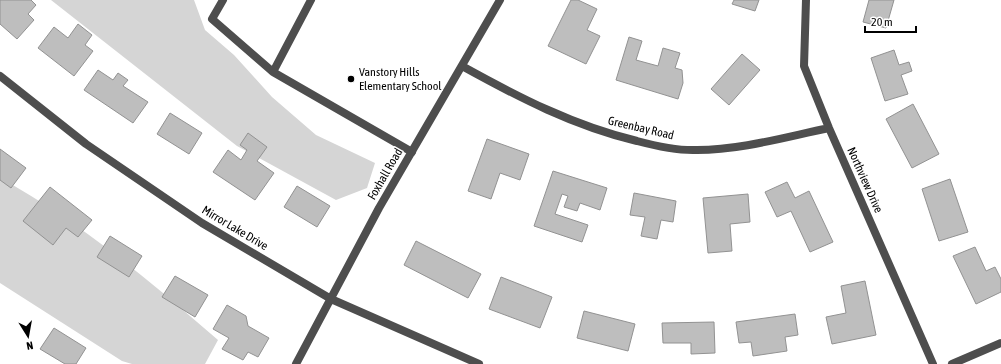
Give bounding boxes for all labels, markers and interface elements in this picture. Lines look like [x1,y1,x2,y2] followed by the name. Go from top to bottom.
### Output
[865,8,916,34] scale bar
[871,15,893,29] text: 20 m
[359,65,442,93] place label: Vanstory Hills Elementary School
[346,74,356,84] marker: Vanstory Hills Elementary School
[607,114,675,142] street label: Greenbay Road
[844,145,886,215] street label: Northview Drive
[365,146,405,202] street label: Foxhall Road
[200,203,270,253] street label: Mirror Lake Drive
[8,316,48,356] north arrow
[26,339,34,352] text: N

